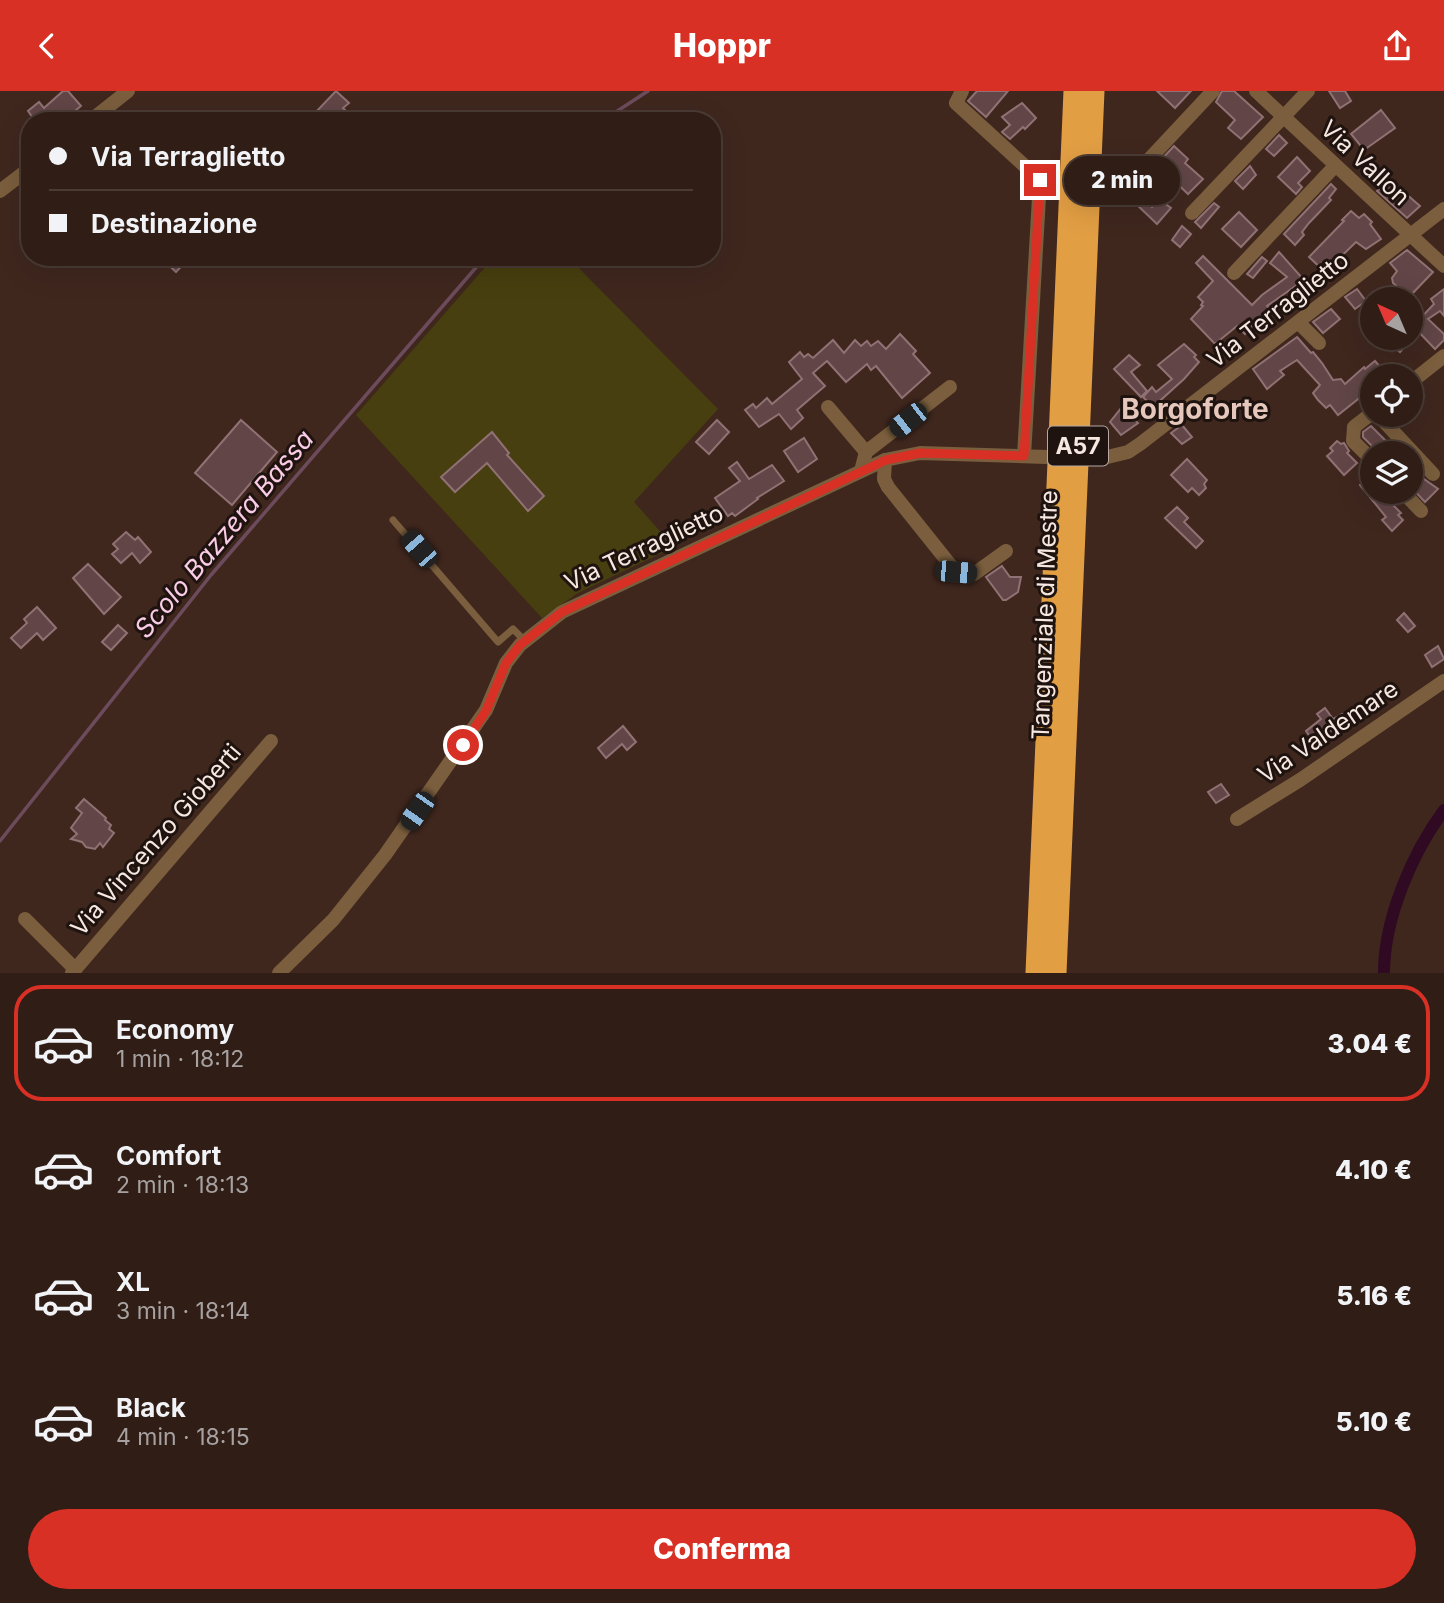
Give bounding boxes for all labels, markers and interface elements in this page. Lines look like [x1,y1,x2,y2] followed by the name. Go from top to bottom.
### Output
[673,26,771,65] text: Hoppr
[28,27,66,65] icon: back
[1378,27,1416,65] icon: share
[1315,114,1416,211] street label: Via Vallon
[91,141,285,172] text: Via Terraglietto
[1064,155,1180,205] callout: 2 min
[1024,164,1056,196] route end
[1091,166,1153,194] text: 2 min
[91,208,257,239] text: Destinazione
[1201,245,1354,374] street label: Via Terraglietto
[1360,287,1423,350] north arrow
[1360,287,1423,504] map controls
[1360,364,1423,427] button: locate
[1121,392,1269,426] district label: Borgoforte
[885,399,932,441] car
[128,423,320,644] water label: Scolo Bazzera Bassa
[1048,427,1108,465] road number: A57
[1360,441,1423,504] button: layers
[1026,490,1063,740] street label: Tangenziale di Mestre
[560,498,728,597] street label: Via Terraglietto
[398,526,441,572] car
[935,560,978,584] car
[1252,674,1403,789] street label: Via Valdemare
[447,729,479,761] route start
[64,738,247,942] street label: Via Vincenzo Gioberti
[397,788,438,834] car
[32,1012,95,1075] icon: car
[116,1014,234,1045] text: Economy
[1328,1028,1412,1059] text: 3.04 €
[116,1045,244,1073] text: 1 min · 18:12
[32,1138,95,1201] icon: car
[116,1140,221,1171] text: Comfort
[1335,1154,1412,1185] text: 4.10 €
[116,1171,249,1199] text: 2 min · 18:13
[32,1264,95,1327] icon: car
[116,1266,150,1297] text: XL
[1336,1280,1412,1311] text: 5.16 €
[116,1297,250,1325] text: 3 min · 18:14
[32,1390,95,1453] icon: car
[116,1392,186,1423] text: Black
[1336,1406,1412,1437] text: 5.10 €
[116,1423,250,1451] text: 4 min · 18:15
[28,1509,1416,1589] button: Conferma

